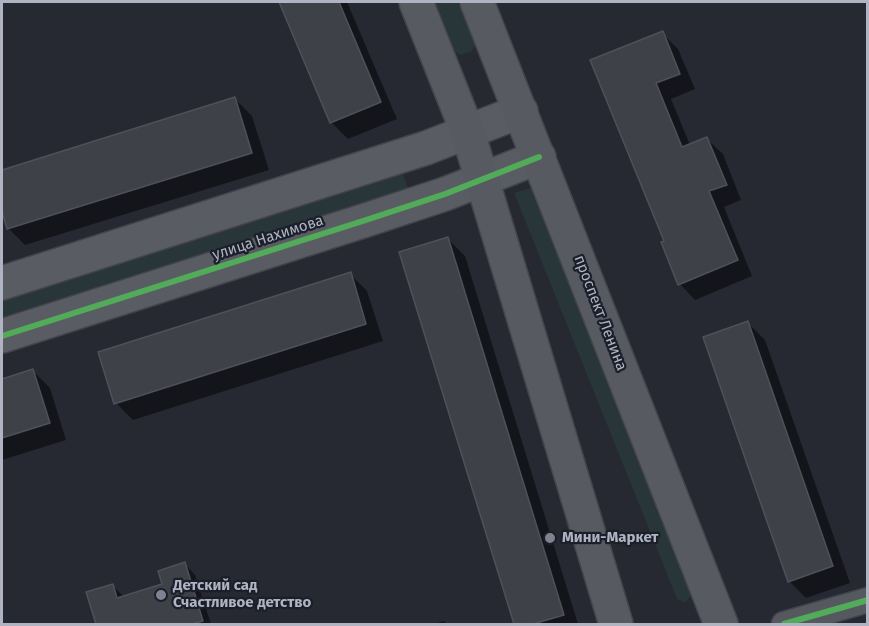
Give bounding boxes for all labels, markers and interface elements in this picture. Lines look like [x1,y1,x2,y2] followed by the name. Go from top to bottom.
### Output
[210,212,326,264] street label: улица Нахимова
[570,253,630,373] street label: проспект Ленина
[562,529,658,547] place label: Мини-Маркет
[543,531,557,545] marker: Мини-Маркет
[173,577,311,612] place label: Детский сад Счастливое детство
[154,588,168,602] marker: Детский сад Счастливое детство

